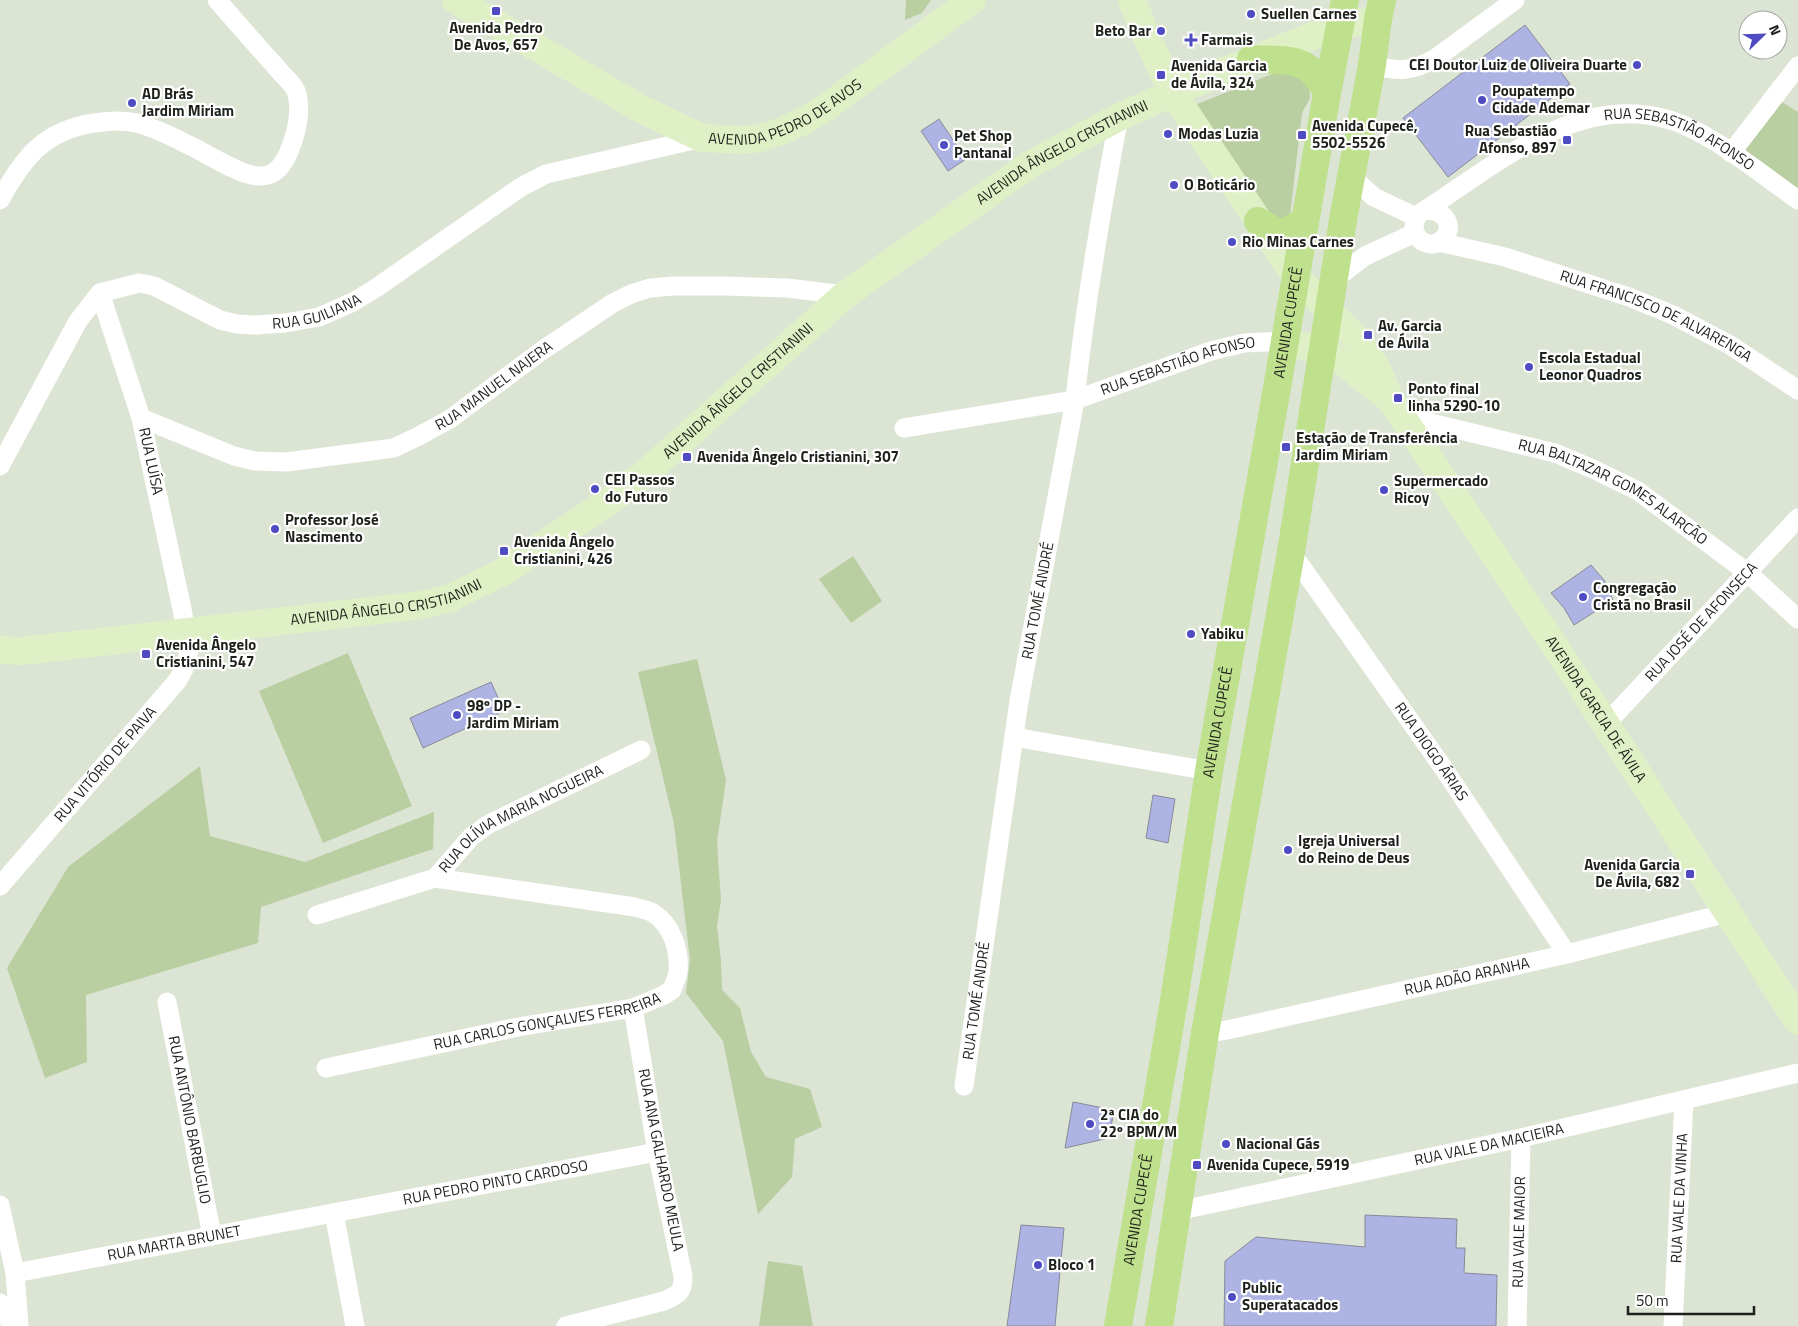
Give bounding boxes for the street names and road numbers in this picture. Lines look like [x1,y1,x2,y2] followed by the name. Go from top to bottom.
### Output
[708,73,866,151] street label: AVENIDA PEDRO DE AVOS
[971,93,1152,210] street label: AVENIDA ÂNGELO CRISTIANINI
[1602,102,1760,176] street label: RUA SEBASTIÃO AFONSO
[1557,263,1757,368] street label: RUA FRANCISCO DE ALVARENGA
[1267,265,1308,380] street label: AVENIDA CUPECÊ
[271,288,366,335] street label: RUA GUILIANA
[657,317,818,464] street label: AVENIDA ÂNGELO CRISTIANINI
[1097,330,1256,401] street label: RUA SEBASTIÃO AFONSO
[431,335,557,436] street label: RUA MANUEL NAJERA
[133,425,170,497] street label: RUA LUÍSA
[1516,433,1713,550] street label: RUA BALTAZAR GOMES ALARCÃO
[1015,540,1059,661] street label: RUA TOMÉ ANDRÉ
[1639,556,1763,687] street label: RUA JOSÉ DE AFONSECA
[289,572,486,631] street label: AVENIDA ÂNGELO CRISTIANINI
[1540,631,1653,787] street label: AVENIDA GARCIA DE ÁVILA
[1196,665,1238,779] street label: AVENIDA CUPECÊ
[1389,697,1474,805] street label: RUA DIOGO ÁRIAS
[48,701,162,827] street label: RUA VITÓRIO DE PAIVA
[433,758,607,878] street label: RUA OLÍVIA MARIA NOGUEIRA
[956,940,995,1061] street label: RUA TOMÉ ANDRÉ
[1402,951,1532,1001] street label: RUA ADÃO ARANHA
[431,986,664,1056] street label: RUA CARLOS GONÇALVES FERREIRA
[163,1034,218,1206] street label: RUA ANTÔNIO BARBUGLIO
[632,1067,690,1253] street label: RUA ANA GALHARDO MEULA
[1412,1116,1566,1171] street label: RUA VALE DA MACIEIRA
[1664,1132,1693,1264] street label: RUA VALE DA VINHA
[1117,1152,1158,1267] street label: AVENIDA CUPECÊ
[401,1153,590,1211] street label: RUA PEDRO PINTO CARDOSO
[1506,1176,1531,1288] street label: RUA VALE MAIOR
[105,1219,243,1266] street label: RUA MARTA BRUNET

